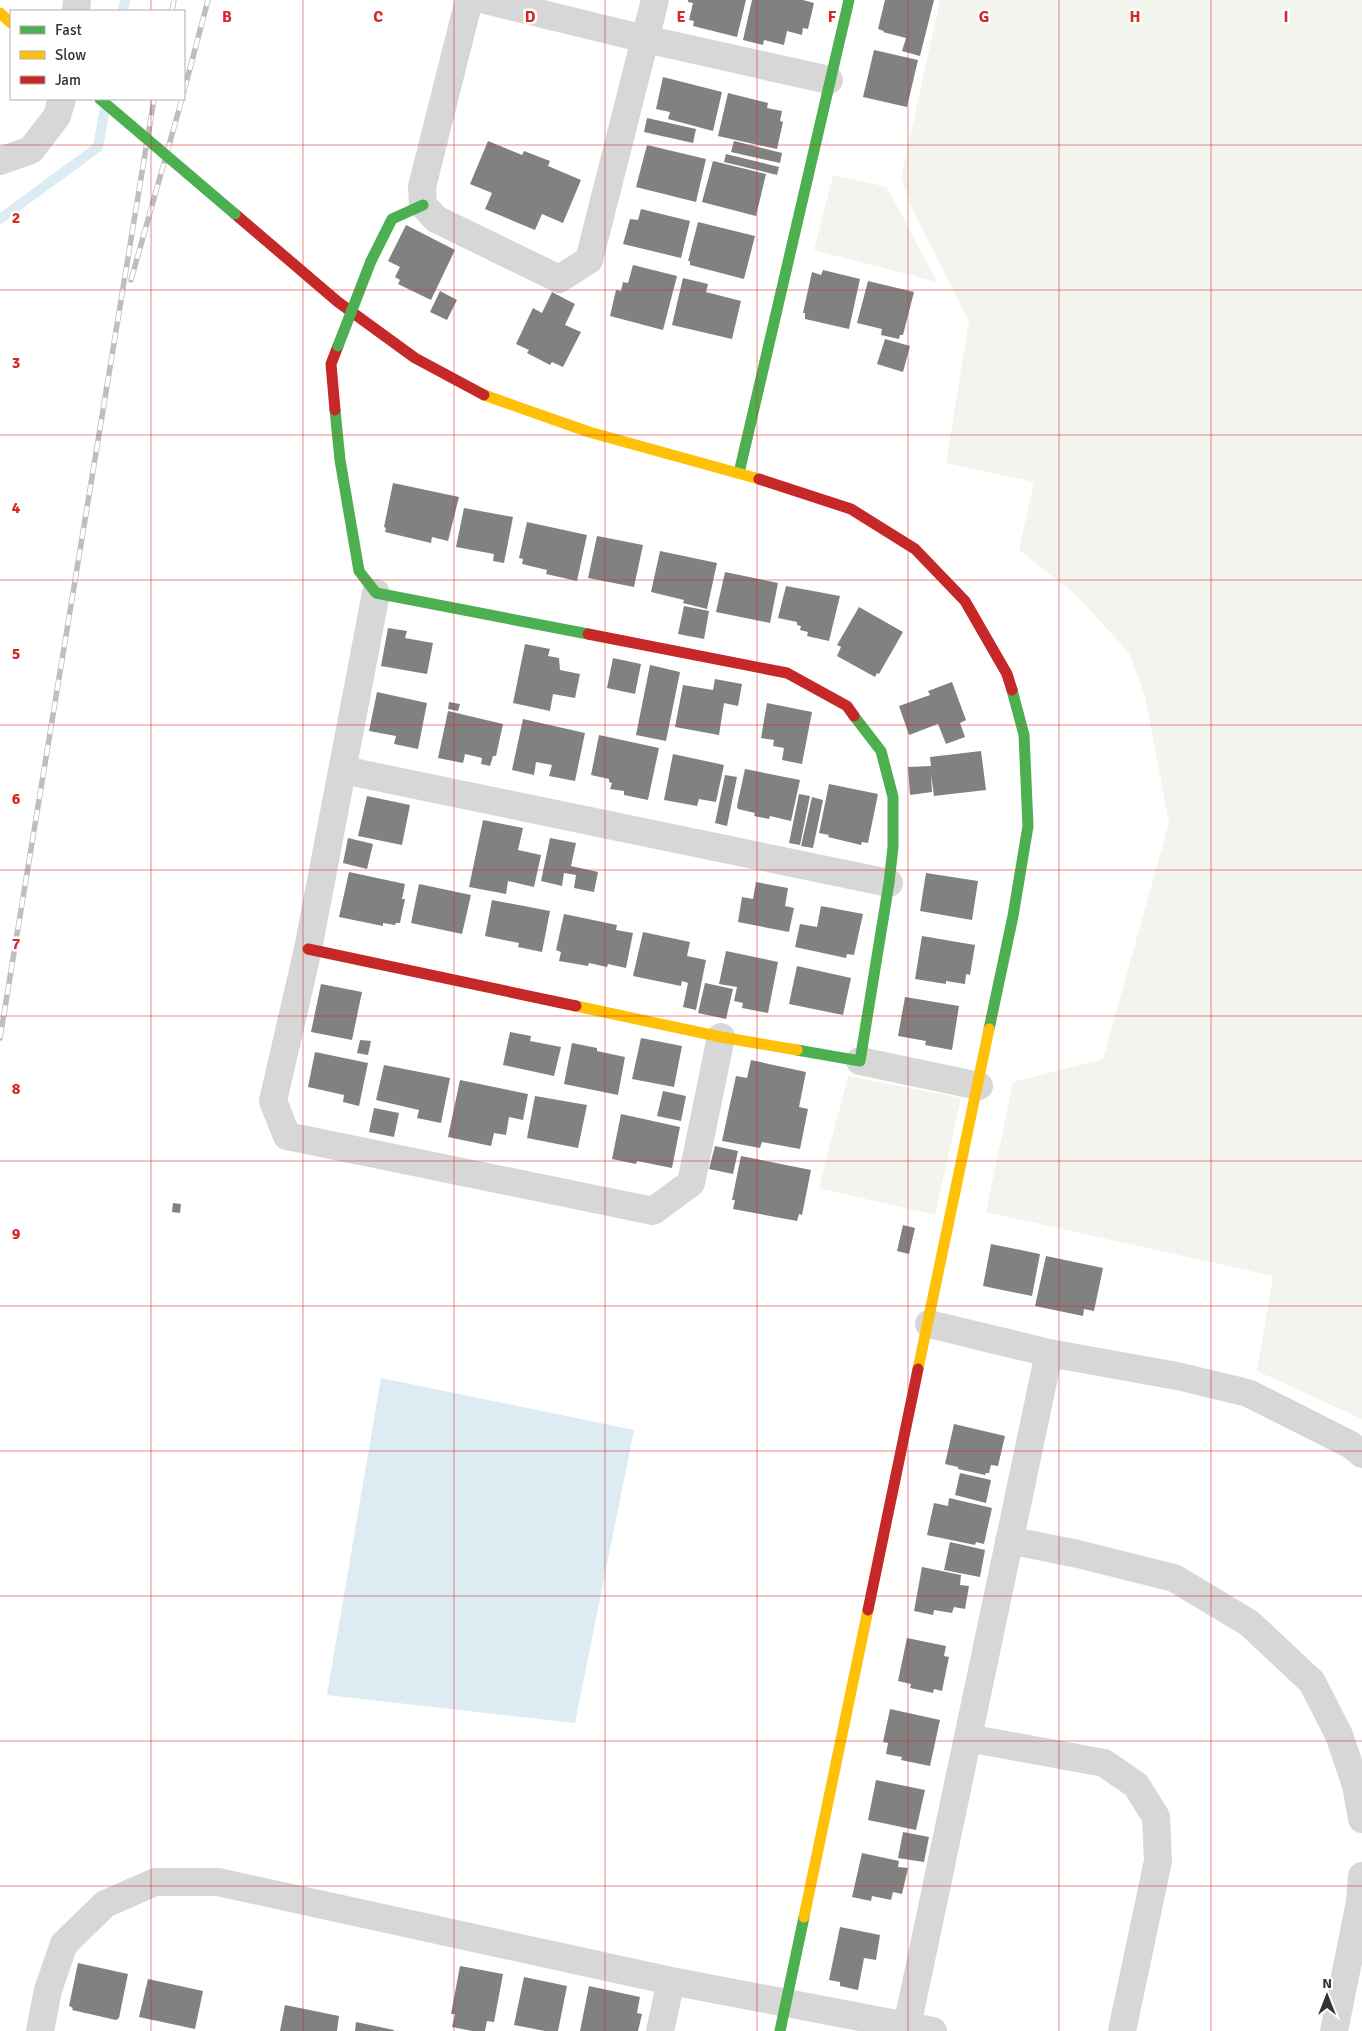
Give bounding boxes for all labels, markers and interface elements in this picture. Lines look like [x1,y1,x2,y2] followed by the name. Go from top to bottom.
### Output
[222,7,232,27] text: B
[373,7,383,27] text: C
[525,7,536,27] text: D
[676,7,686,27] text: E
[828,7,837,27] text: F
[979,7,989,27] text: G
[1130,7,1140,27] text: H
[1283,7,1289,27] text: I
[10,10,185,100] legend
[55,21,82,39] text: Fast
[55,46,86,64] text: Slow
[55,71,81,89] text: Jam
[12,208,20,228] text: 2
[12,353,20,373] text: 3
[12,498,21,518] text: 4
[12,644,20,664] text: 5
[12,789,21,809] text: 6
[12,934,21,954] text: 7
[12,1079,21,1099] text: 8
[12,1224,21,1244] text: 9
[1302,1971,1352,2021] north arrow
[1322,1975,1332,1992] text: N

